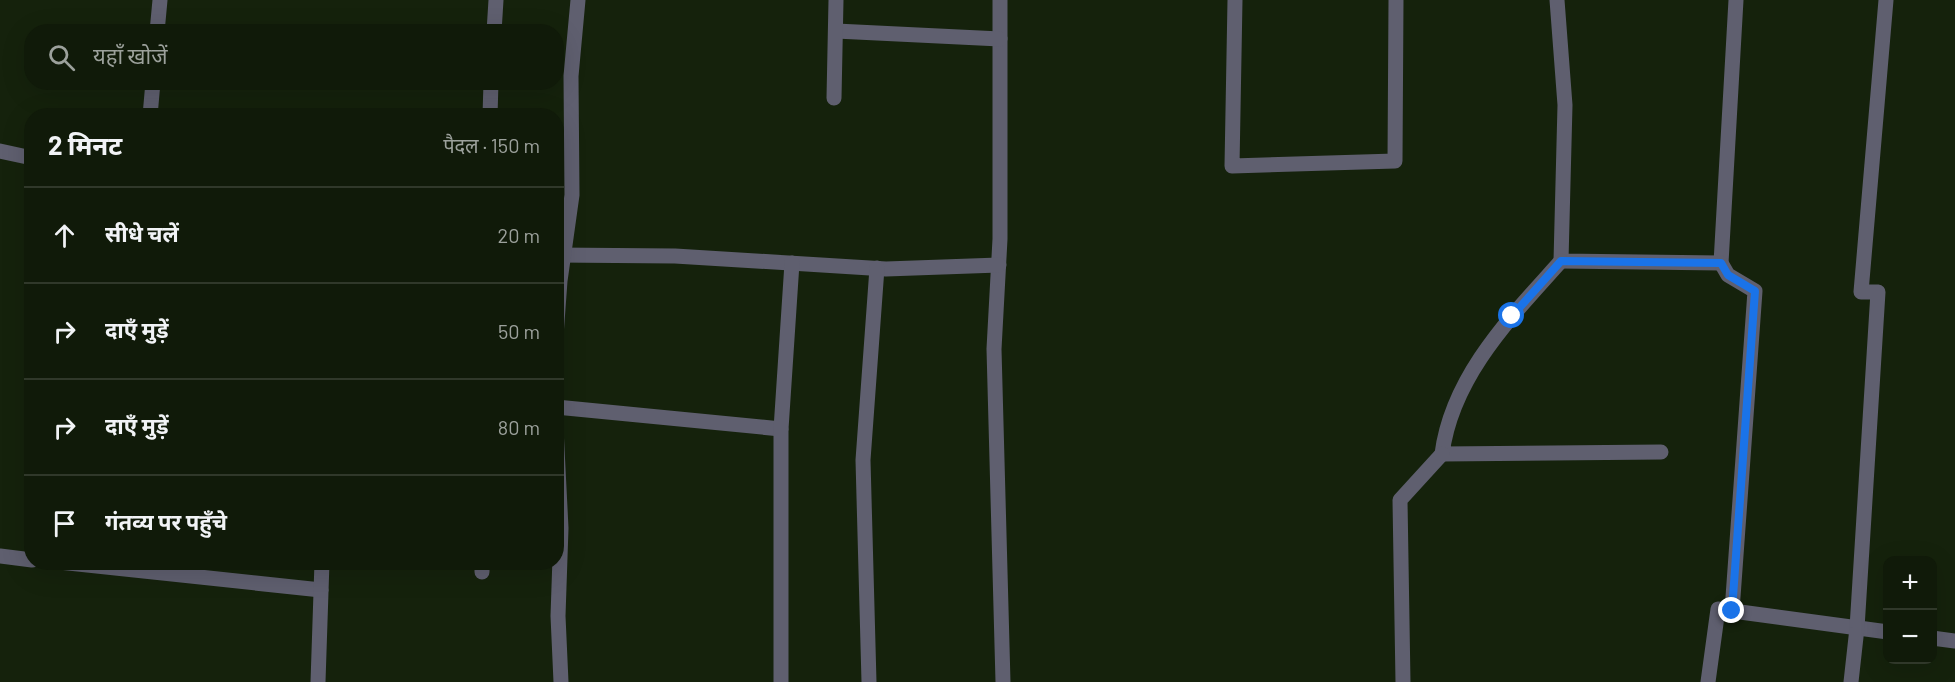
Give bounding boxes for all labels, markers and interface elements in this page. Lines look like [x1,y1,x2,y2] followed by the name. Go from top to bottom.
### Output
[24,24,564,90] search box
[45,41,78,74] icon: search
[93,42,168,68] text: यहाँ खोजें
[48,129,122,160] text: 2 मिनट
[443,133,540,157] text: पैदल · 150 m
[48,219,81,252] icon: ahead
[105,220,179,246] text: सीधे चलें
[497,223,540,247] text: 20 m
[1498,302,1524,328] route start
[48,315,81,348] icon: right
[105,316,168,342] text: दाएँ मुड़ें
[498,319,540,343] text: 50 m
[48,411,81,444] icon: right
[105,412,168,438] text: दाएँ मुड़ें
[498,415,540,439] text: 80 m
[48,507,81,540] icon: arrive
[105,508,227,534] text: गंतव्य पर पहुँचे
[1883,556,1937,664] map controls
[1883,556,1937,610] button: +
[1718,597,1744,623] route end
[1883,610,1937,664] button: −

